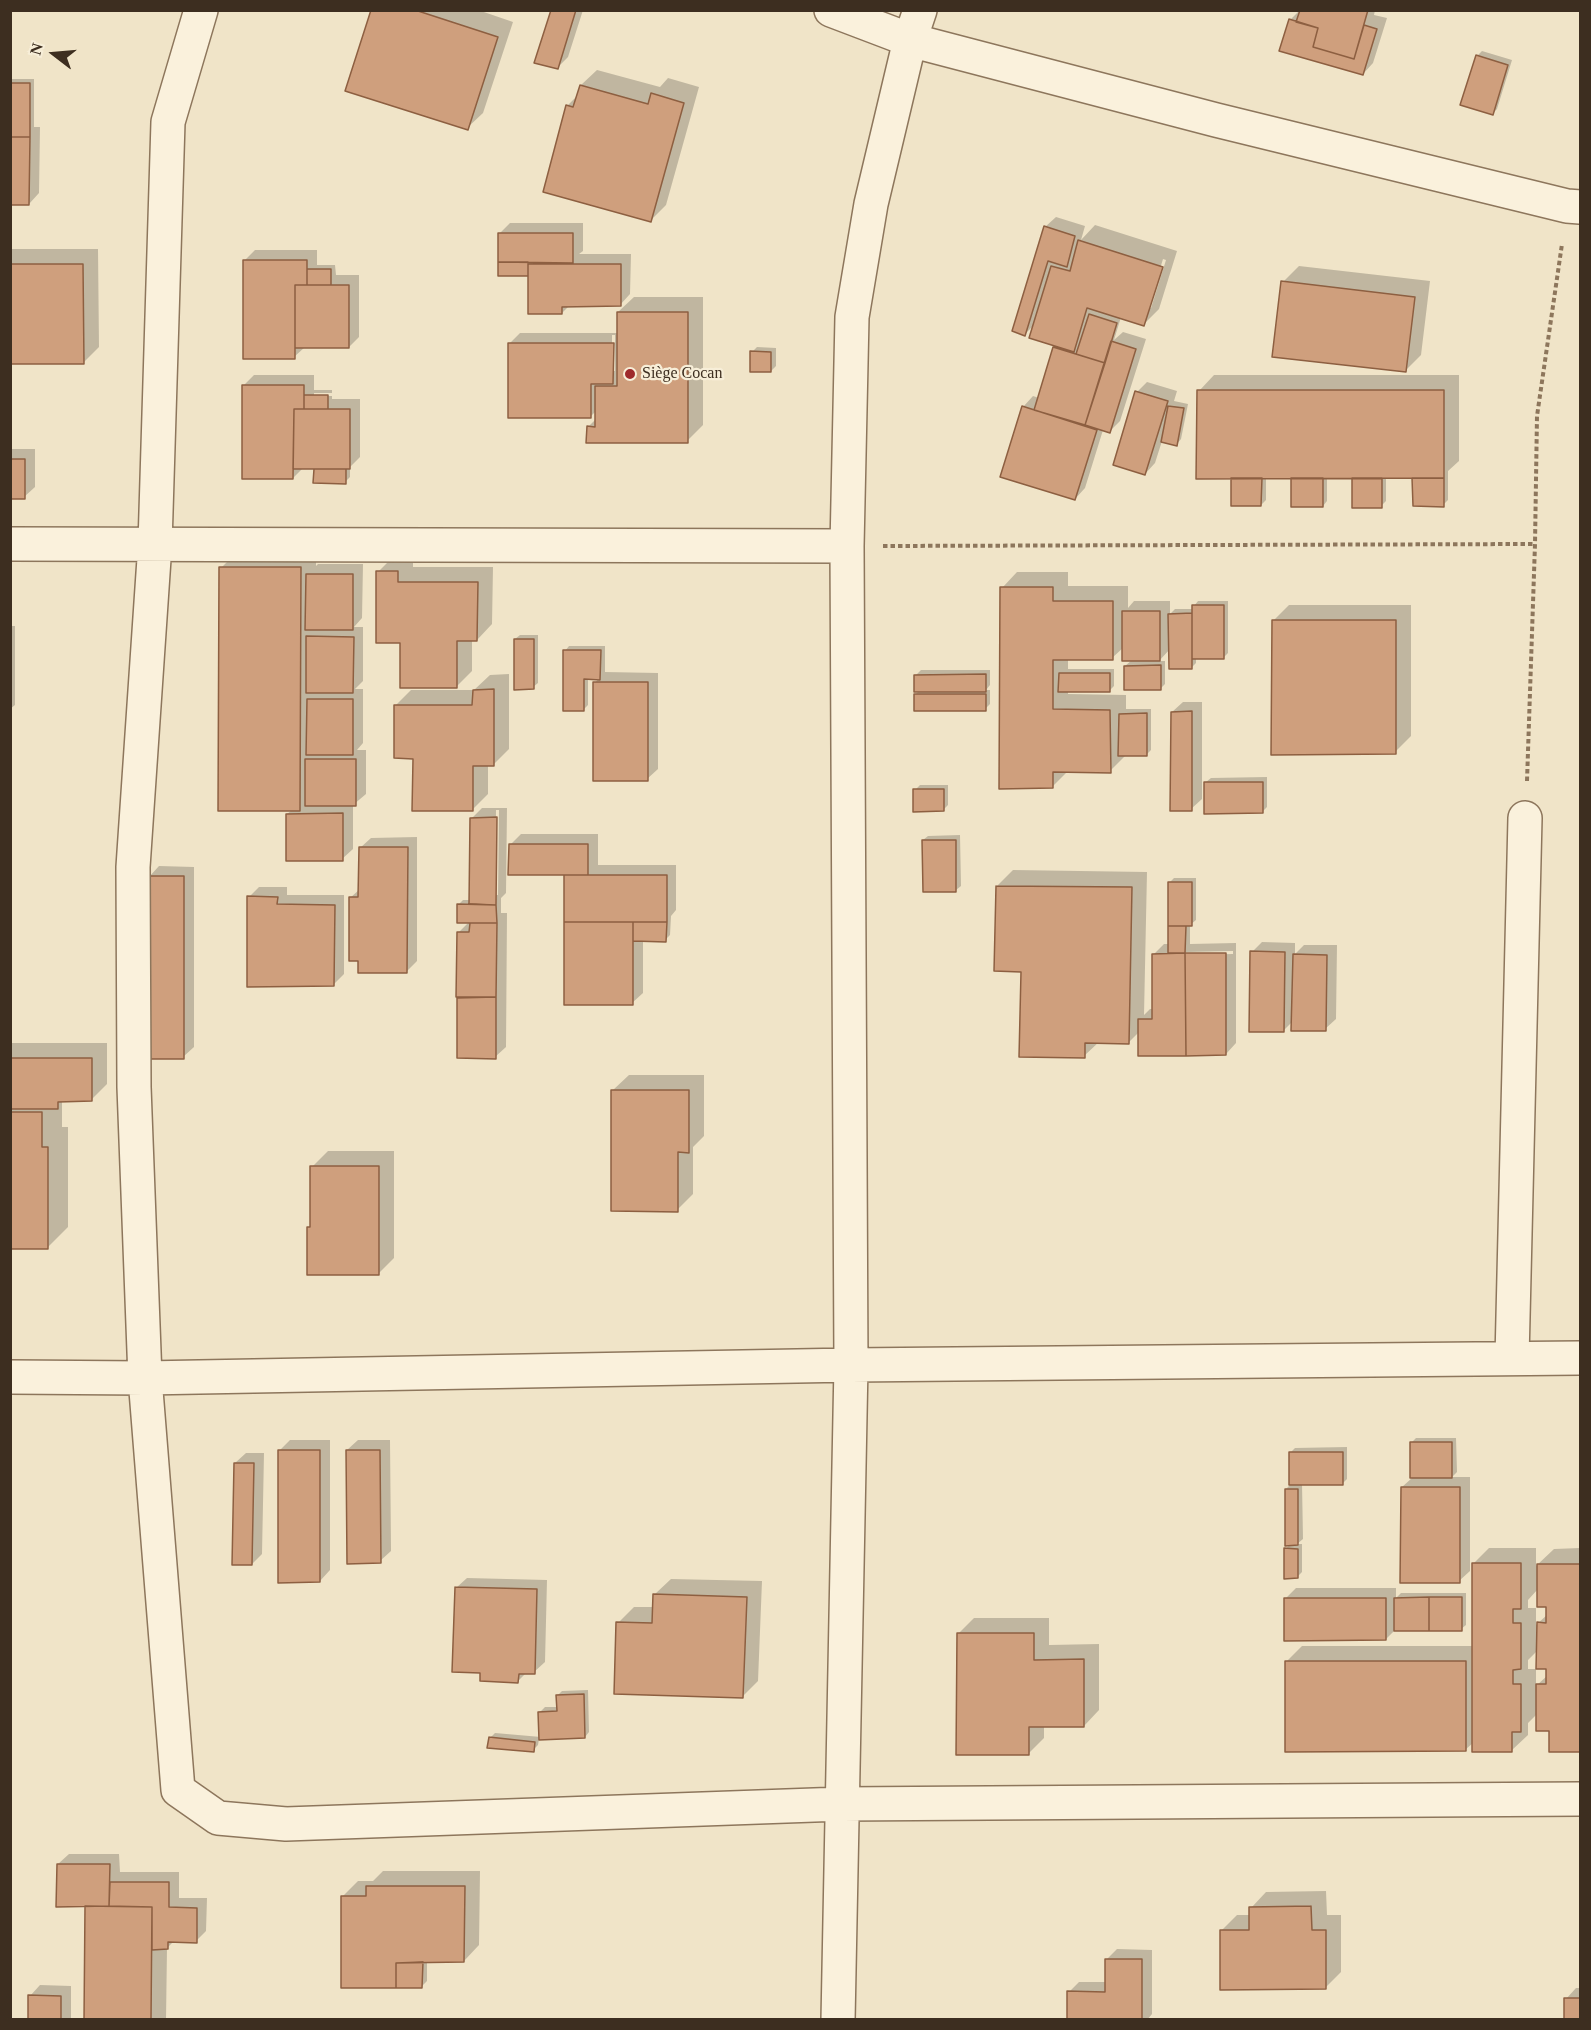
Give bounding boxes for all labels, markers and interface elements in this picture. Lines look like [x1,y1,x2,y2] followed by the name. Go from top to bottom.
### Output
[24,24,84,84] north arrow
[26,41,46,57] text: N
[642,364,722,384] place label: Siège Cocan
[623,367,637,381] marker: Siège Cocan

